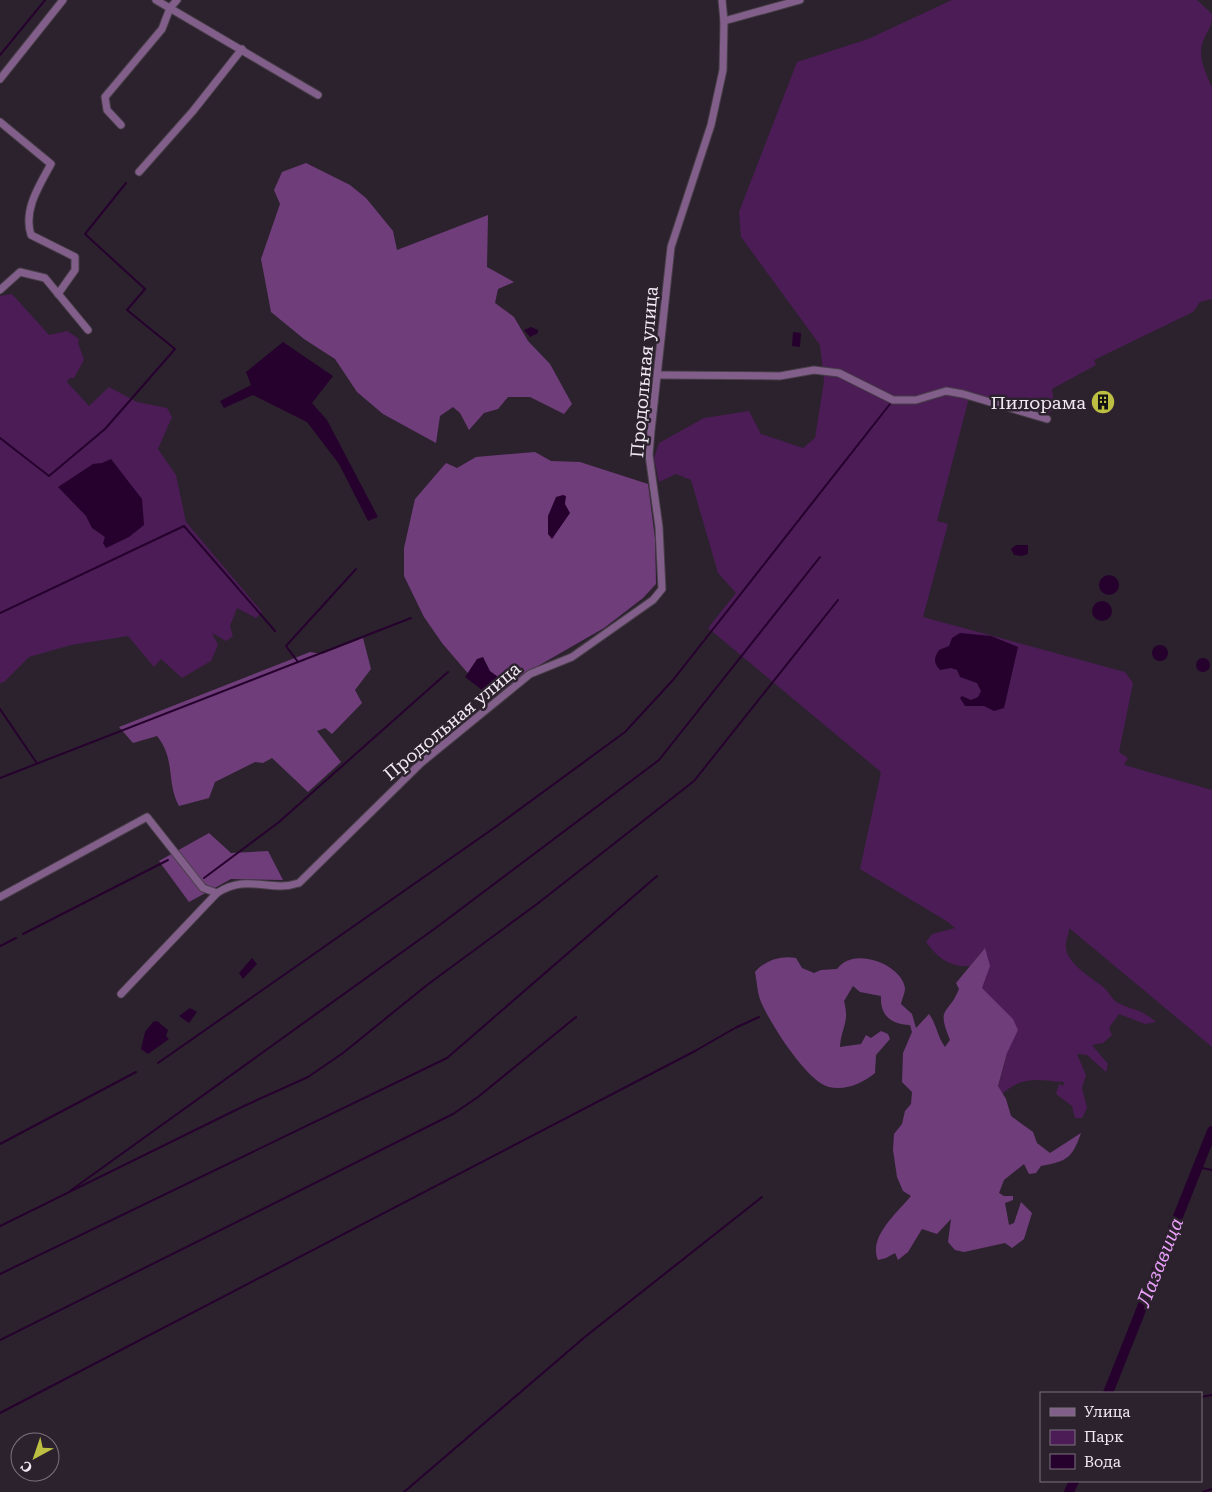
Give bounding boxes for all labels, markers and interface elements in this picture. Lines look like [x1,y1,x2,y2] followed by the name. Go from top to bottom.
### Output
[626,285,662,459] street label: Продольная улица
[1090,389,1116,415] building icon: Пилорама
[991,392,1086,413] place label: Пилорама
[379,658,525,784] street label: Продольная улица
[1132,1214,1188,1310] water label: Лазавица
[1040,1392,1202,1482] legend
[1084,1403,1130,1421] text: Улица
[1084,1428,1124,1446] text: Парк
[10,1432,60,1482] north arrow
[1084,1453,1121,1471] text: Вода
[18,1458,36,1476] text: С

